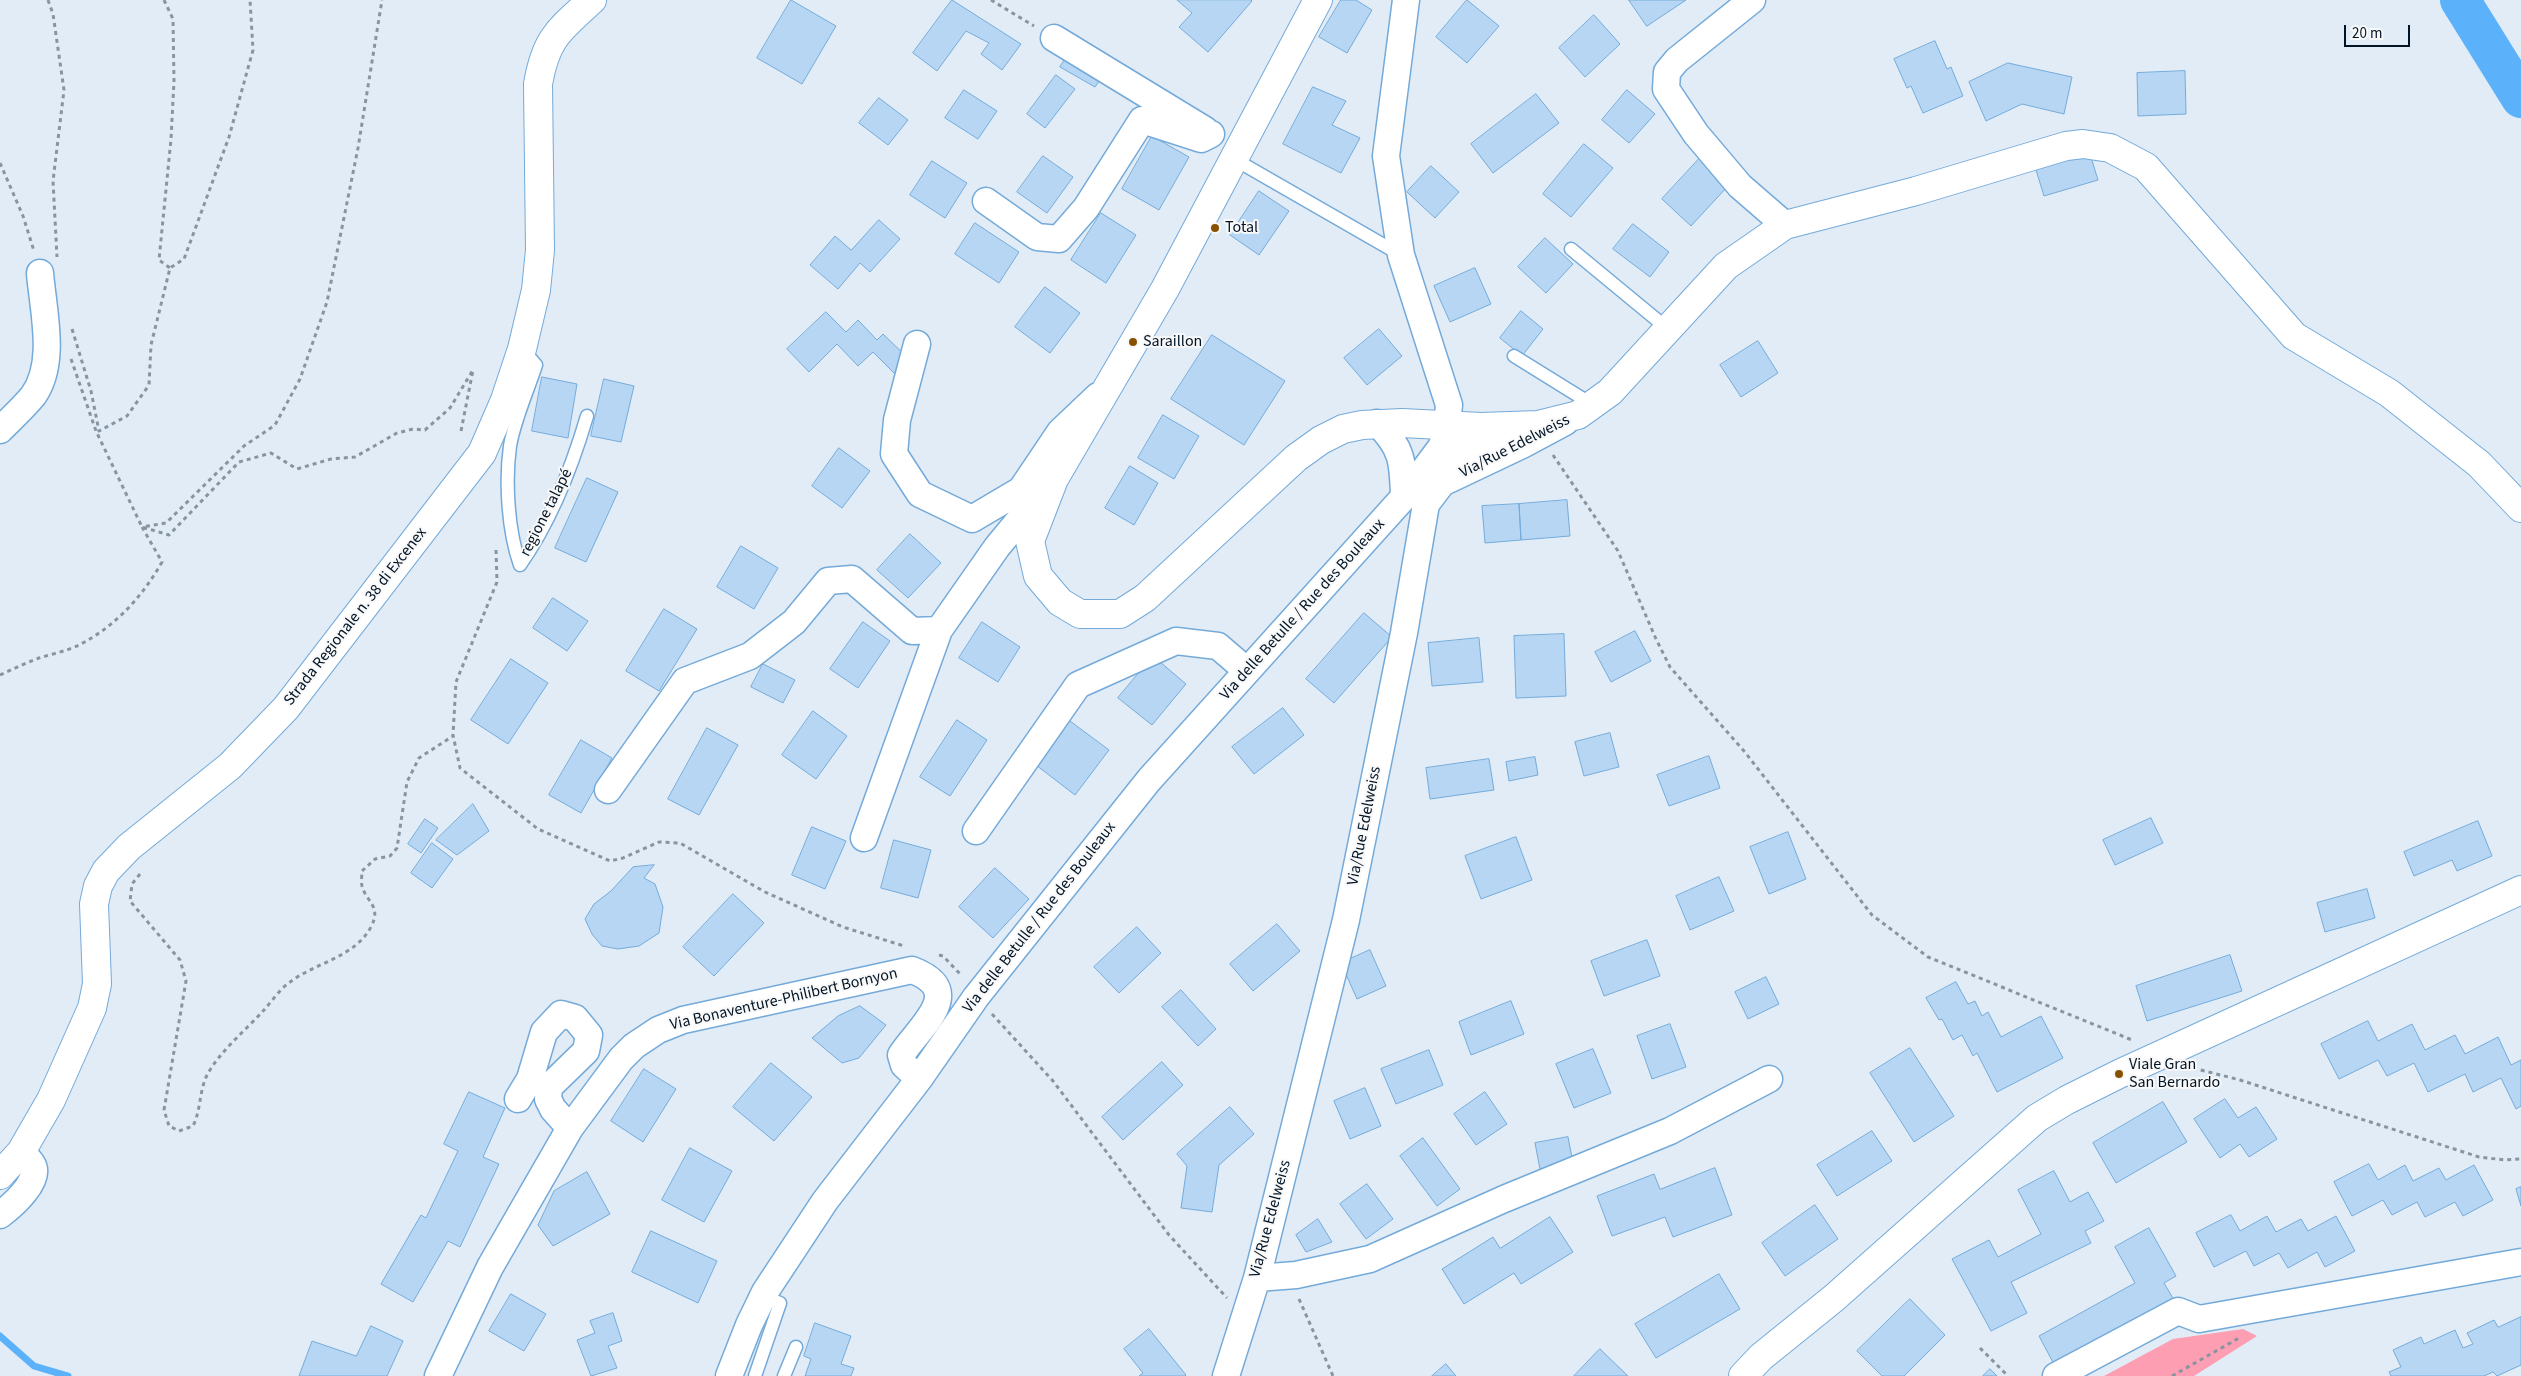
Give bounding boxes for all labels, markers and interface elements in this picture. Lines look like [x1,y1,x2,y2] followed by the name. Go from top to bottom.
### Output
[2346,15,2412,47] scale bar
[2352,23,2382,44] text: 20 m
[1225,218,1258,238] place label: Total
[1209,222,1221,234] marker: Total
[1143,332,1202,352] place label: Saraillon
[1127,336,1139,348] marker: Saraillon
[1457,411,1573,483] street label: Via/Rue Edelweiss
[517,466,577,560] street label: regione talapé
[1217,515,1389,705] street label: Via delle Betulle / Rue des Bouleaux
[280,524,432,710] street label: Strada Regionale n. 38 di Excenex
[1344,765,1386,887] street label: Via/Rue Edelweiss
[959,819,1121,1017] street label: Via delle Betulle / Rue des Bouleaux
[668,964,900,1036] street label: Via Bonaventure-Philibert Bornyon
[2129,1055,2220,1093] place label: Viale Gran San Bernardo
[2113,1068,2125,1080] marker: Viale Gran San Bernardo
[1246,1158,1296,1280] street label: Via/Rue Edelweiss

